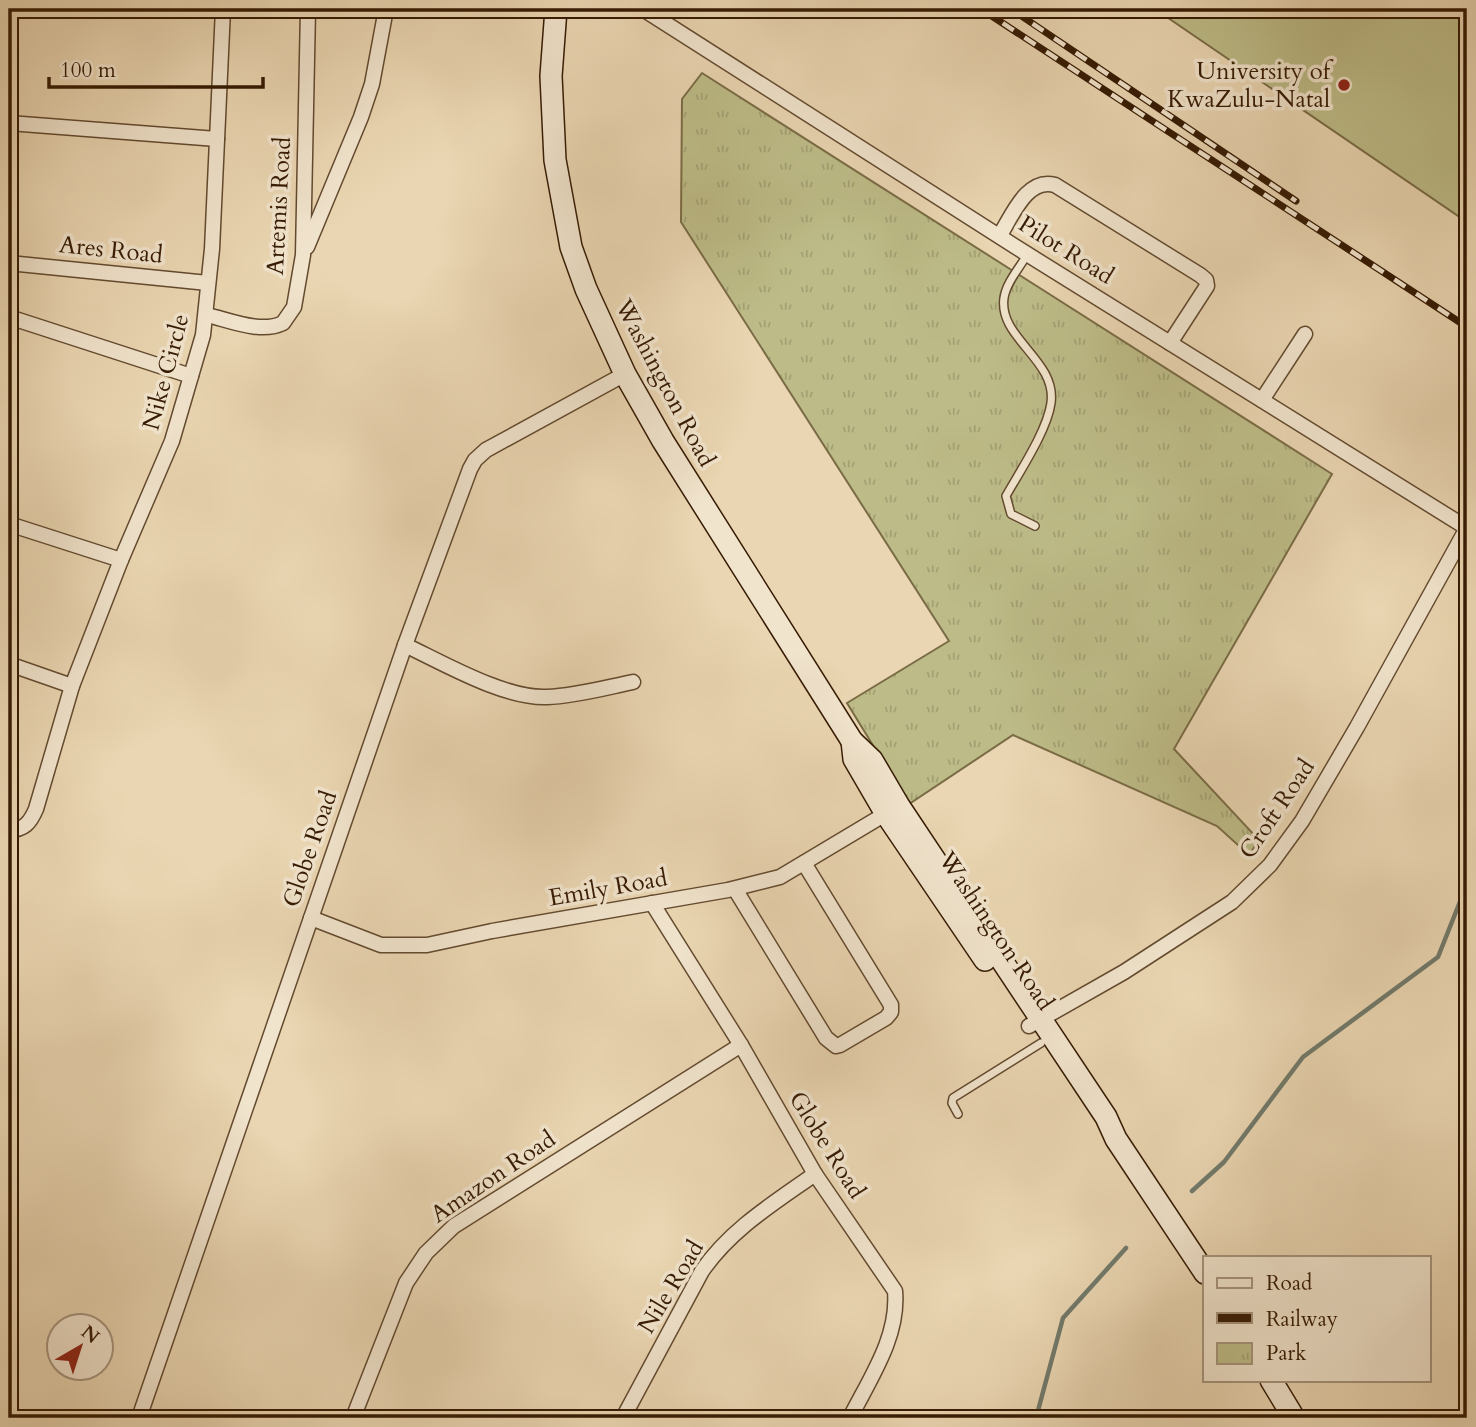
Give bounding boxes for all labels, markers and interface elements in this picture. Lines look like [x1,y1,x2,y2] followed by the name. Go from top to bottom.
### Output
[49,46,262,90] scale bar
[1167,55,1334,116] place label: University of KwaZulu-Natal
[60,56,116,85] text: 100 m
[1336,77,1352,93] marker: University of KwaZulu-Natal
[259,136,299,276] street label: Artemis Road
[1012,208,1120,292] street label: Pilot Road
[58,228,165,272] street label: Ares Road
[606,293,723,473] street label: Washington Road
[135,310,197,434] street label: Nike Circle
[1231,752,1323,866] street label: Croft Road
[275,786,345,912] street label: Globe Road
[930,844,1062,1017] street label: Washington Road
[546,861,670,915] street label: Emily Road
[781,1085,873,1205] street label: Globe Road
[424,1123,562,1231] street label: Amazon Road
[630,1234,712,1340] street label: Nile Road
[1203,1256,1430,1382] legend
[1266,1269,1312,1298] text: Road
[1266,1305,1338,1334] text: Railway
[46,1312,116,1382] north arrow
[75,1319,105,1350] text: N
[1266,1339,1307,1368] text: Park

